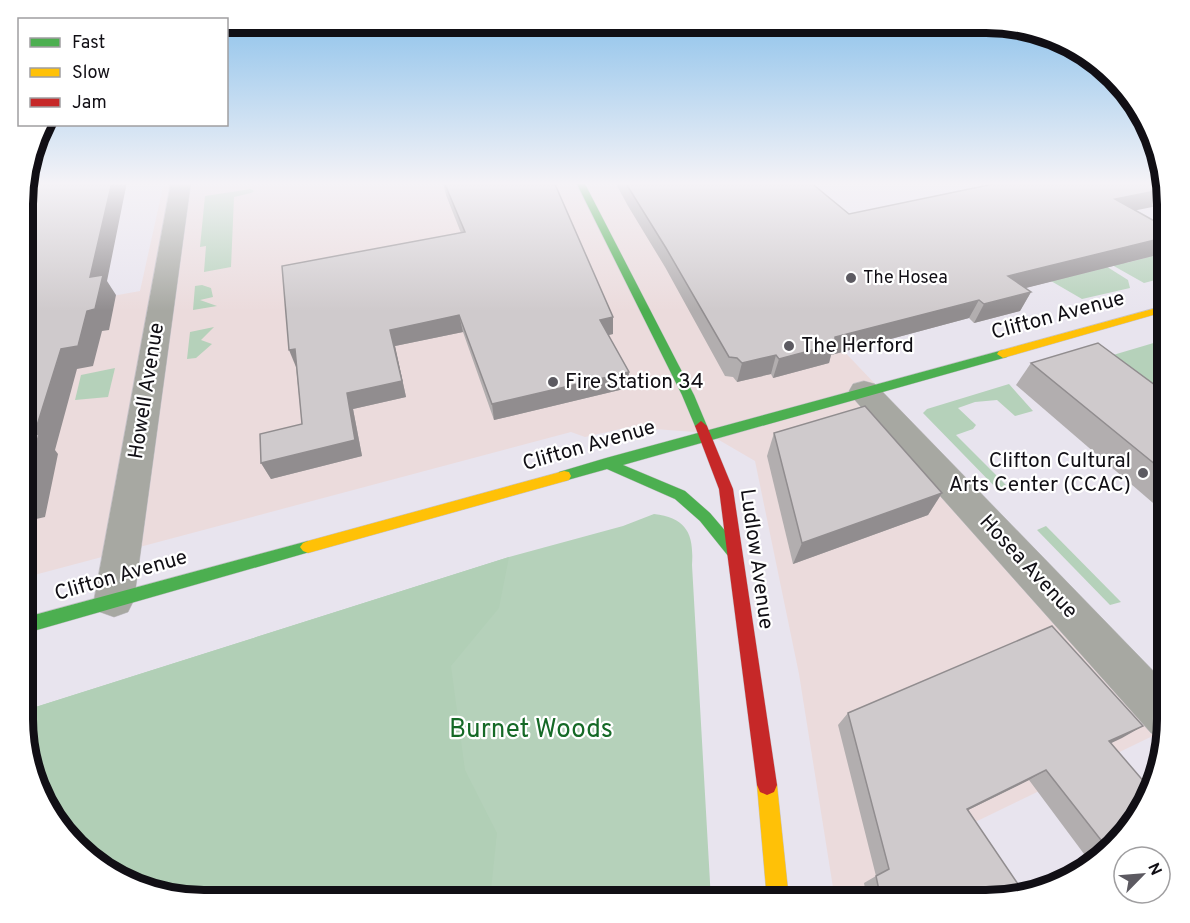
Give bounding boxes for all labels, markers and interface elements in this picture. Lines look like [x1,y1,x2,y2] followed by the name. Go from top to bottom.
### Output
[18,18,228,126] legend
[72,32,105,55] text: Fast
[72,62,110,85] text: Slow
[72,92,107,115] text: Jam
[863,267,948,290] place label: The Hosea
[844,271,858,285] marker: The Hosea
[988,285,1128,347] street label: Clifton Avenue
[123,321,171,461] street label: Howell Avenue
[801,333,914,360] place label: The Herford
[782,339,796,353] marker: The Herford
[565,369,704,396] place label: Fire Station 34
[546,375,560,389] marker: Fire Station 34
[519,414,659,478] street label: Clifton Avenue
[949,448,1131,499] place label: Clifton Cultural Arts Center (CCAC)
[1136,466,1150,480] marker: Clifton Cultural Arts Center (CCAC)
[733,487,779,631] street label: Ludlow Avenue
[973,509,1083,625] street label: Hosea Avenue
[51,544,191,608] street label: Clifton Avenue
[449,714,613,747] park label: Burnet Woods
[1112,845,1172,905] north arrow
[1142,860,1165,879] text: N

